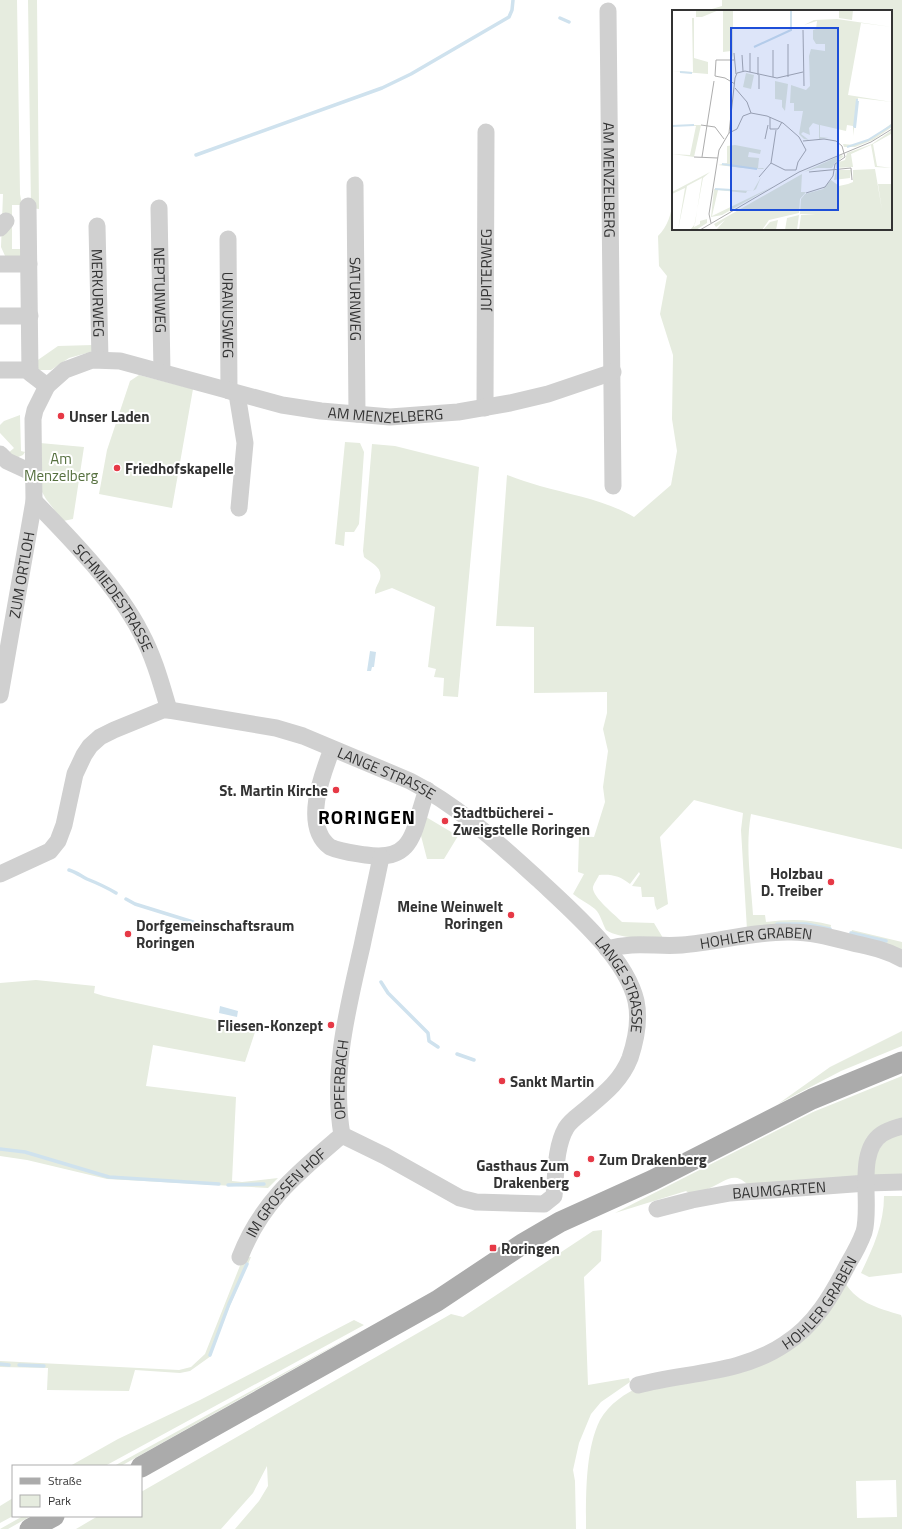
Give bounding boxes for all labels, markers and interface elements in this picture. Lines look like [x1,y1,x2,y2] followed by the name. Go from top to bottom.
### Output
[672,10,892,230] inset map
[598,122,622,238] street label: AM MENZELBERG
[474,229,497,311] street label: JUPITERWEG
[148,247,173,333] street label: NEPTUNWEG
[86,249,111,337] street label: MERKURWEG
[344,257,368,341] street label: SATURNWEG
[217,272,240,358] street label: URANUSWEG
[327,400,444,429] street label: AM MENZELBERG
[69,405,150,428] place label: Unser Laden
[56,411,66,421] marker: Unser Laden
[24,447,98,487] park label: Am Menzelberg
[125,457,234,480] place label: Friedhofskapelle
[112,463,122,473] marker: Friedhofskapelle
[2,530,40,620] street label: ZUM ORTLOH
[68,538,160,655] street label: SCHMIEDESTRASSE
[334,740,440,805] street label: LANGE STRASSE
[219,779,328,802] place label: St. Martin Kirche
[331,785,341,795] marker: St. Martin Kirche
[453,801,590,841] place label: Stadtbücherei - Zweigstelle Roringen
[318,802,416,831] district label: RORINGEN
[440,816,450,826] marker: Stadtbücherei - Zweigstelle Roringen
[761,862,823,902] place label: Holzbau D. Treiber
[826,877,836,887] marker: Holzbau D. Treiber
[397,895,504,935] place label: Meine Weinwelt Roringen
[506,910,516,920] marker: Meine Weinwelt Roringen
[136,914,294,954] place label: Dorfgemeinschaftsraum Roringen
[698,920,814,954] street label: HOHLER GRABEN
[123,929,133,939] marker: Dorfgemeinschaftsraum Roringen
[590,931,649,1034] street label: LANGE STRASSE
[217,1014,324,1037] place label: Fliesen-Konzept
[326,1020,336,1030] marker: Fliesen-Konzept
[327,1038,354,1121] street label: OPFERBACH
[510,1070,594,1093] place label: Sankt Martin
[497,1076,507,1086] marker: Sankt Martin
[239,1142,331,1241] street label: IM GROSSEN HOF
[599,1148,707,1171] place label: Zum Drakenberg
[476,1154,569,1194] place label: Gasthaus Zum Drakenberg
[586,1154,596,1164] marker: Zum Drakenberg
[572,1169,582,1179] marker: Gasthaus Zum Drakenberg
[731,1175,827,1204] street label: BAUMGARTEN
[501,1237,560,1260] place label: Roringen
[488,1243,498,1253] marker: Roringen
[777,1251,862,1355] street label: HOHLER GRABEN
[12,1465,142,1517] legend
[48,1471,82,1490] text: Straße
[48,1491,71,1510] text: Park

